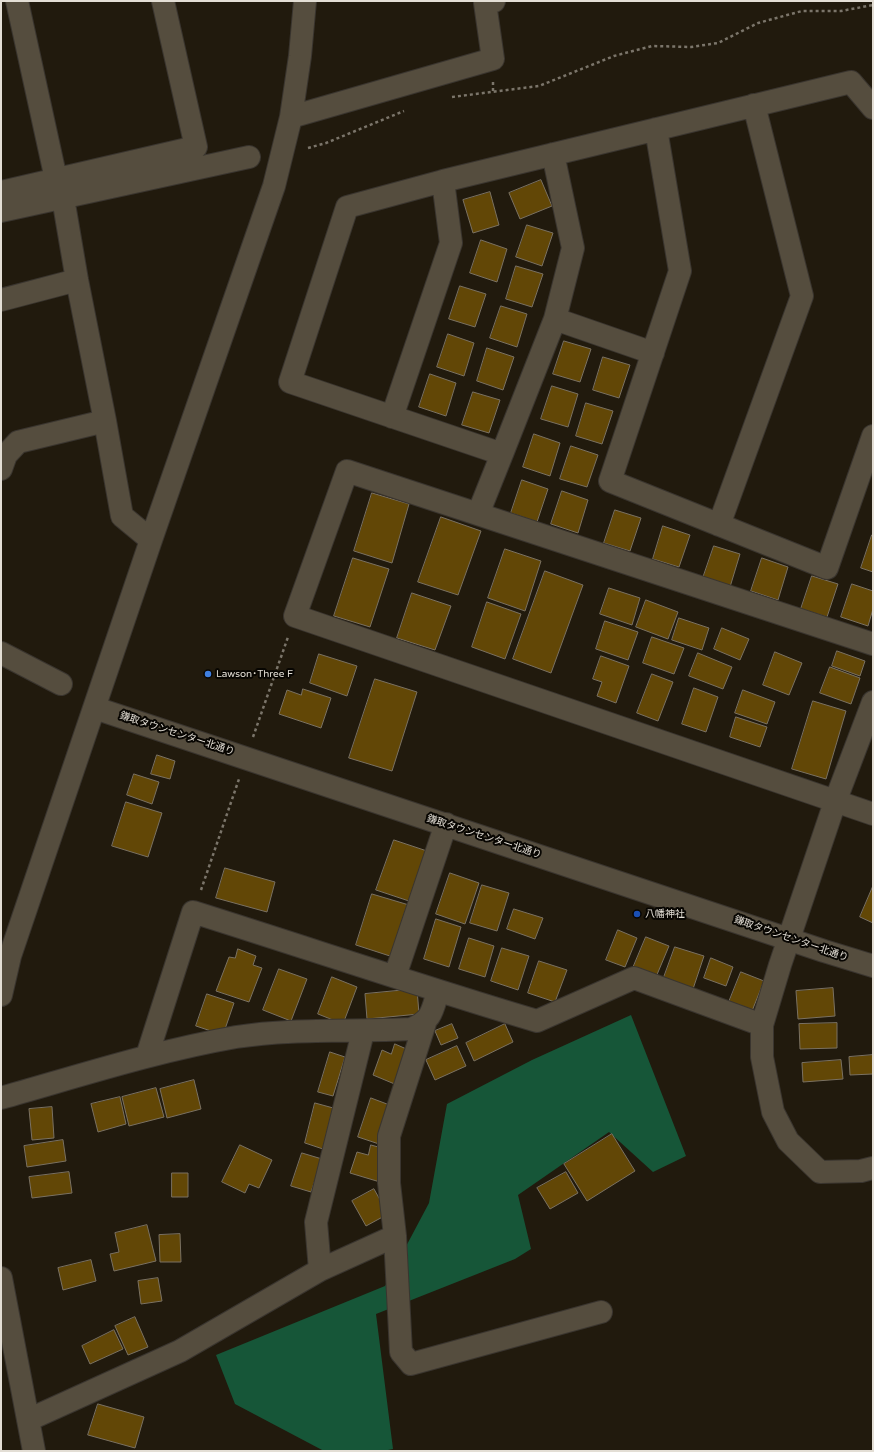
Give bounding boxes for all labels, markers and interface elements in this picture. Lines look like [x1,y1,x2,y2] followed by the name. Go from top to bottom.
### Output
[216,668,293,680] place label: Lawson･Three F
[203,669,213,679] marker: Lawson･Three F
[118,710,236,758] street label: 鎌取タウンセンター北通り
[425,813,543,861] street label: 鎌取タウンセンター北通り
[645,908,685,920] place label: 八幡神社
[632,909,642,919] marker: 八幡神社
[732,914,850,964] street label: 鎌取タウンセンター北通り

